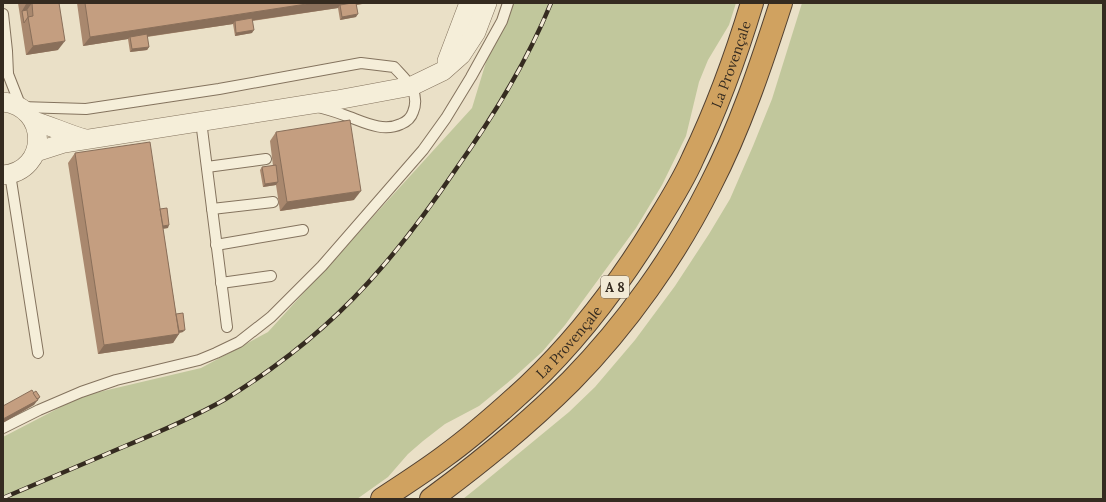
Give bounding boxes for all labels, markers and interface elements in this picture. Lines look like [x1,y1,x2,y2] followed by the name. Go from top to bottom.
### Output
[707,18,755,110] street label: La Provençale
[601,276,629,298] road number: A 8
[532,302,606,382] street label: La Provençale

